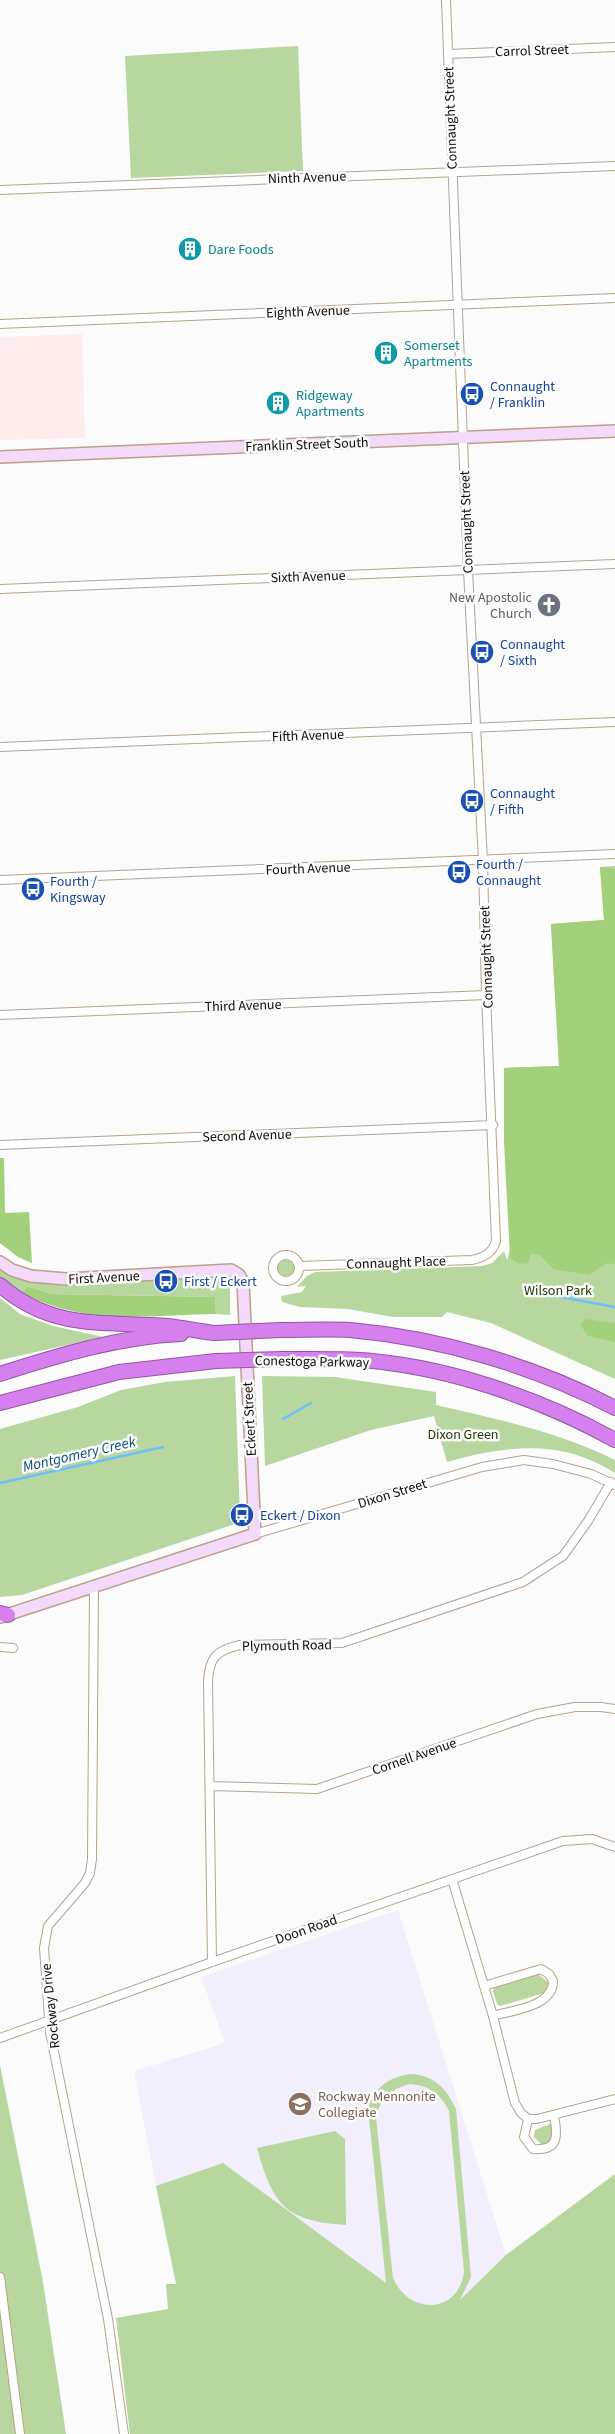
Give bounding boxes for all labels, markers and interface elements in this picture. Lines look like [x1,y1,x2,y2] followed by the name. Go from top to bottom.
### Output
[495,40,569,62] street label: Carrol Street
[439,66,463,170] street label: Connaught Street
[267,167,347,189] street label: Ninth Avenue
[177,236,203,262] building icon: Dare Foods
[208,240,274,260] place label: Dare Foods
[266,301,350,323] street label: Eighth Avenue
[404,336,473,372] place label: Somerset Apartments
[373,340,399,366] building icon: Somerset Apartments
[490,377,555,413] place label: Connaught / Franklin
[459,381,485,407] bus stop icon: Connaught / Franklin
[296,386,365,422] place label: Ridgeway Apartments
[265,390,291,416] building icon: Ridgeway Apartments
[245,433,369,457] street label: Franklin Street South
[455,470,479,574] street label: Connaught Street
[270,566,346,588] street label: Sixth Avenue
[449,588,533,624] place label: New Apostolic Church
[536,592,562,618] church icon: New Apostolic Church
[500,635,565,671] place label: Connaught / Sixth
[469,639,495,665] bus stop icon: Connaught / Sixth
[272,725,345,747] street label: Fifth Avenue
[490,784,555,820] place label: Connaught / Fifth
[459,788,485,814] bus stop icon: Connaught / Fifth
[476,855,541,891] place label: Fourth / Connaught
[265,858,351,880] street label: Fourth Avenue
[446,859,472,885] bus stop icon: Fourth / Connaught
[50,872,106,908] place label: Fourth / Kingsway
[20,876,46,902] bus stop icon: Fourth / Kingsway
[475,905,499,1009] street label: Connaught Street
[204,995,282,1017] street label: Third Avenue
[202,1124,292,1148] street label: Second Avenue
[346,1251,446,1275] street label: Connaught Place
[68,1266,140,1290] street label: First Avenue
[153,1268,179,1294] bus stop icon: First / Eckert
[184,1272,257,1292] place label: First / Eckert
[524,1281,592,1301] park label: Wilson Park
[255,1351,370,1373] street label: Conestoga Parkway
[238,1381,262,1457] street label: Eckert Street
[427,1425,499,1445] park label: Dixon Green
[21,1431,139,1478] water label: Montgomery Creek
[355,1474,429,1514] street label: Dixon Street
[229,1502,255,1528] bus stop icon: Eckert / Dixon
[260,1506,341,1526] place label: Eckert / Dixon
[242,1635,332,1657] street label: Plymouth Road
[369,1733,459,1781] street label: Cornell Avenue
[273,1910,340,1950] street label: Doon Road
[37,1962,65,2049] street label: Rockway Drive
[318,2087,436,2123] place label: Rockway Mennonite Collegiate
[287,2091,313,2117] school or university icon: Rockway Mennonite Collegiate

